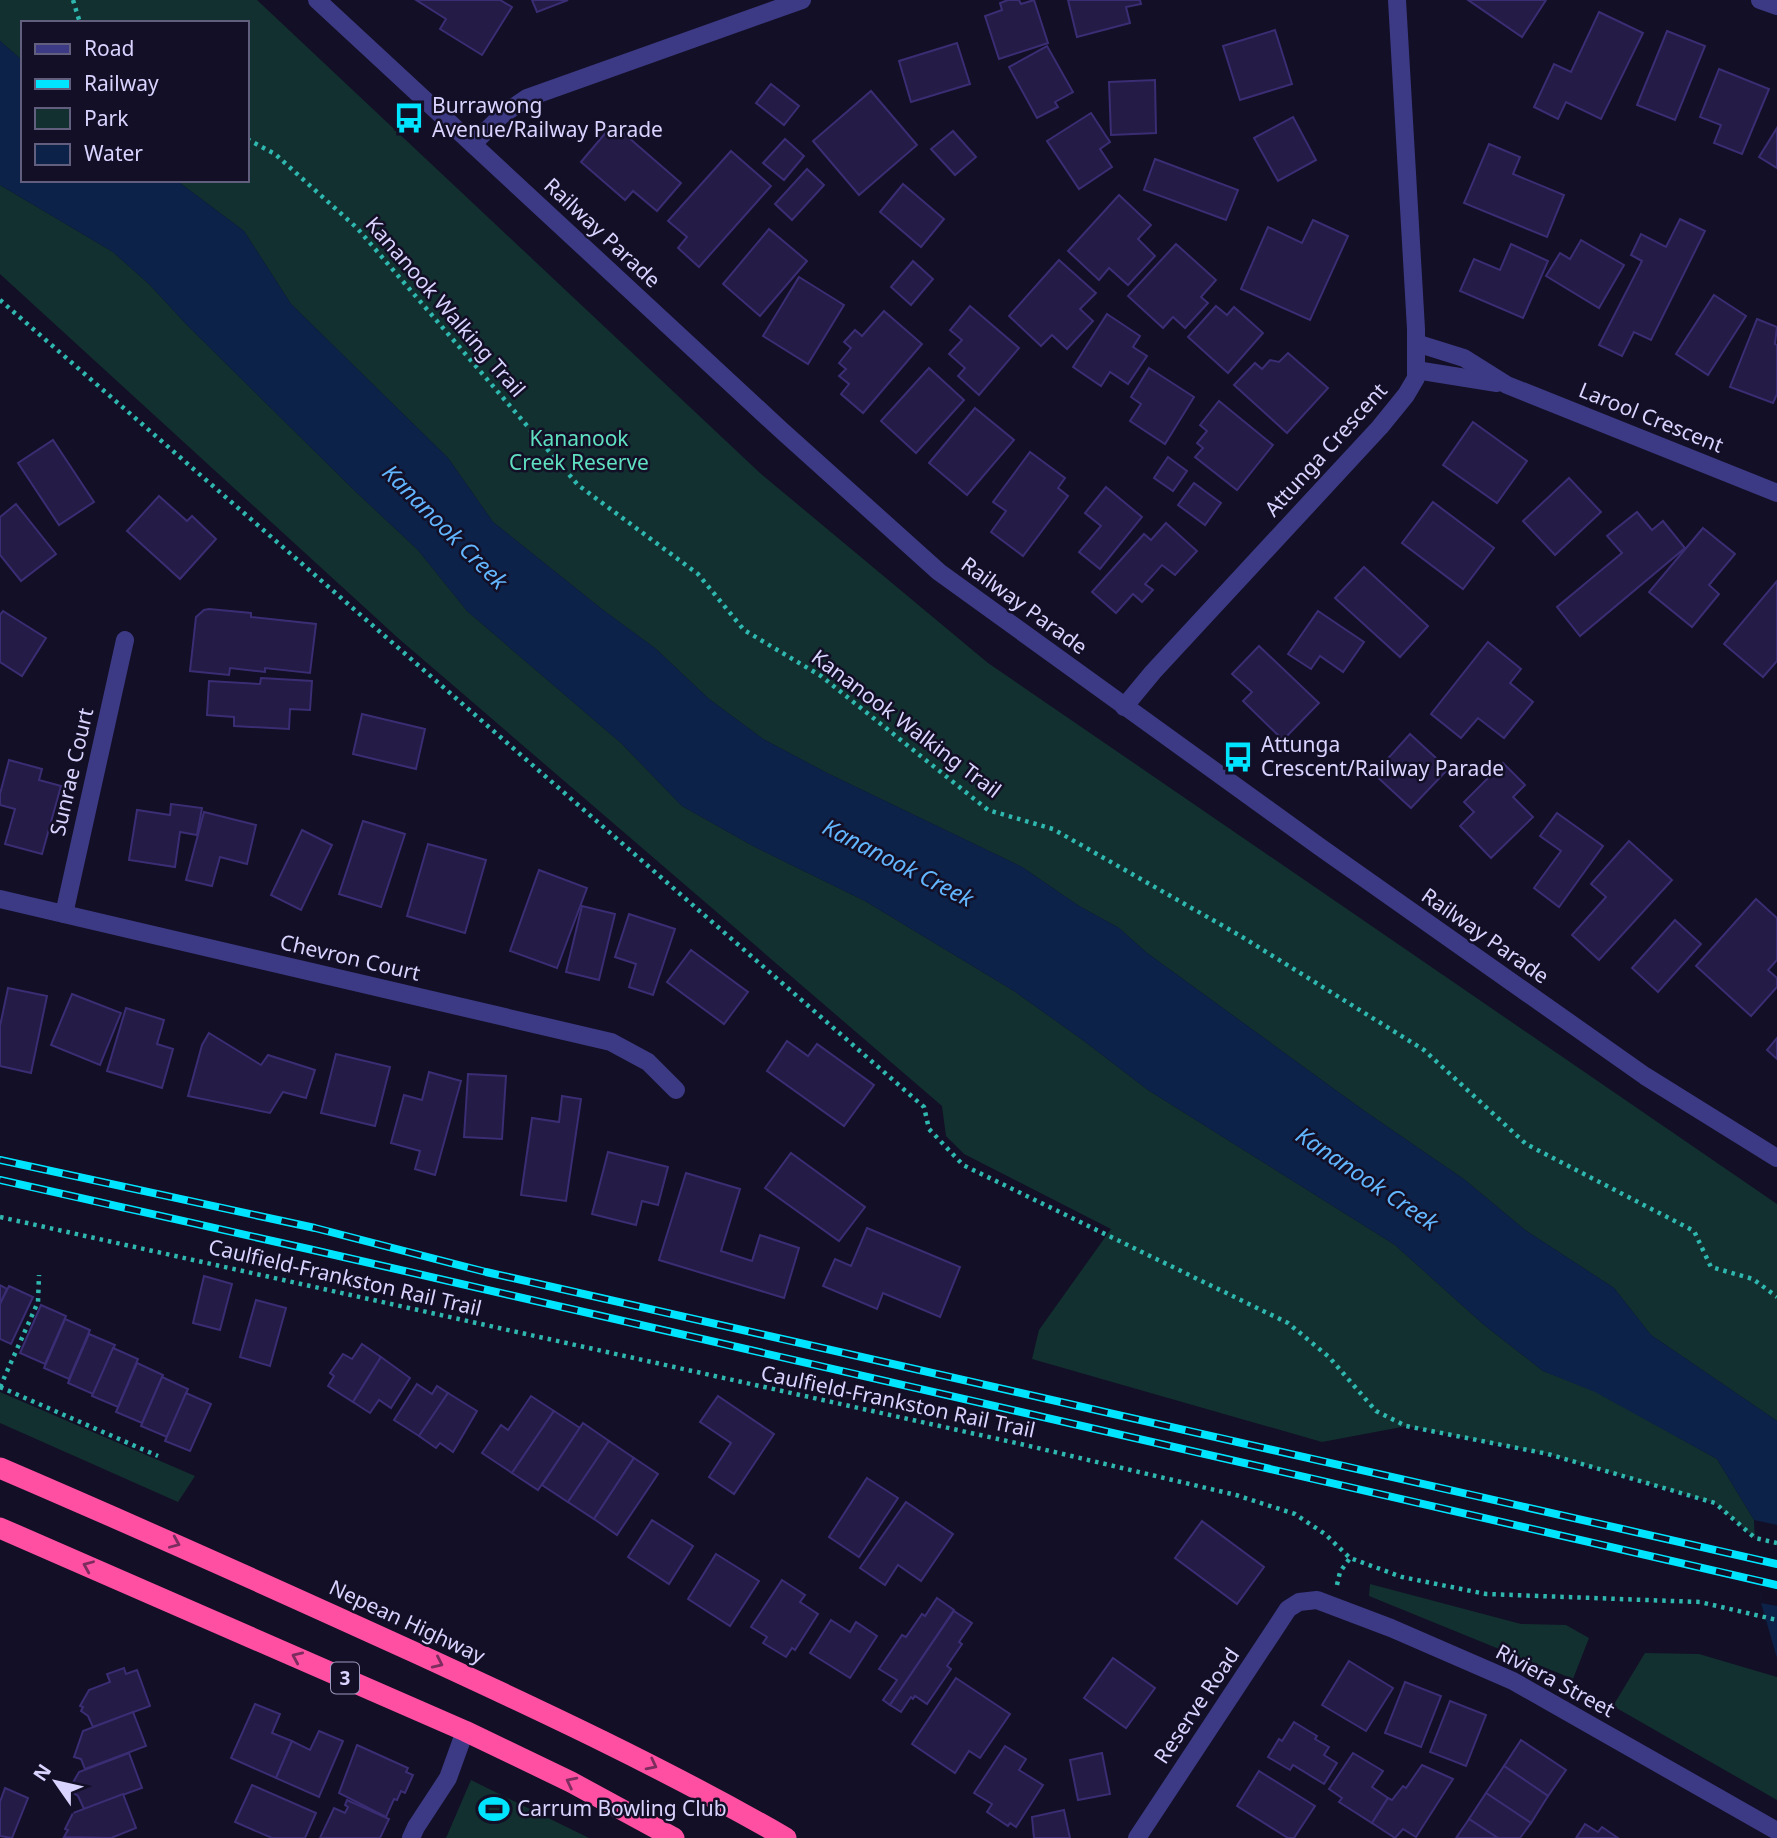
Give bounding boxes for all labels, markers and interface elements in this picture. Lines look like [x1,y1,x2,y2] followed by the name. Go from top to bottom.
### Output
[21,21,248,182] legend
[84,34,134,62] text: Road
[84,69,159,97] text: Railway
[432,91,663,143] place label: Burrawong Avenue/Railway Parade
[392,101,426,135] bus stop icon: Burrawong Avenue/Railway Parade
[84,104,129,132] text: Park
[84,139,143,167] text: Water
[538,171,667,293] street label: Railway Parade
[360,210,532,402] street label: Kananook Walking Trail
[1575,375,1728,459] street label: Larool Crescent
[1258,376,1393,522] street label: Attunga Crescent
[509,424,649,476] park label: Kananook Creek Reserve
[376,456,517,597] water label: Kananook Creek
[956,550,1093,660] street label: Railway Parade
[806,643,1007,804] street label: Kananook Walking Trail
[43,705,99,838] street label: Sunrae Court
[1261,730,1504,782] place label: Attunga Crescent/Railway Parade
[1221,740,1255,774] bus stop icon: Attunga Crescent/Railway Parade
[817,810,981,915] water label: Kananook Creek
[1416,881,1555,990] street label: Railway Parade
[277,927,423,987] street label: Chevron Court
[1290,1119,1446,1239] water label: Kananook Creek
[206,1232,485,1322] street label: Caulfield-Frankston Rail Trail
[759,1358,1038,1444] street label: Caulfield-Frankston Rail Trail
[169,1535,181,1549] one-way arrow
[83,1561,95,1575] one-way arrow
[325,1573,490,1670] street label: Nepean Highway
[1491,1637,1620,1723] street label: Riviera Street
[1147,1642,1245,1769] street label: Reserve Road
[292,1651,304,1665] one-way arrow
[431,1655,443,1669] one-way arrow
[331,1662,359,1694] road number: 3
[21,1747,91,1817] north arrow
[645,1756,657,1770] one-way arrow
[27,1759,57,1786] text: N
[566,1777,578,1791] one-way arrow
[477,1792,511,1826] sports icon: Carrum Bowling Club
[517,1794,727,1822] place label: Carrum Bowling Club

